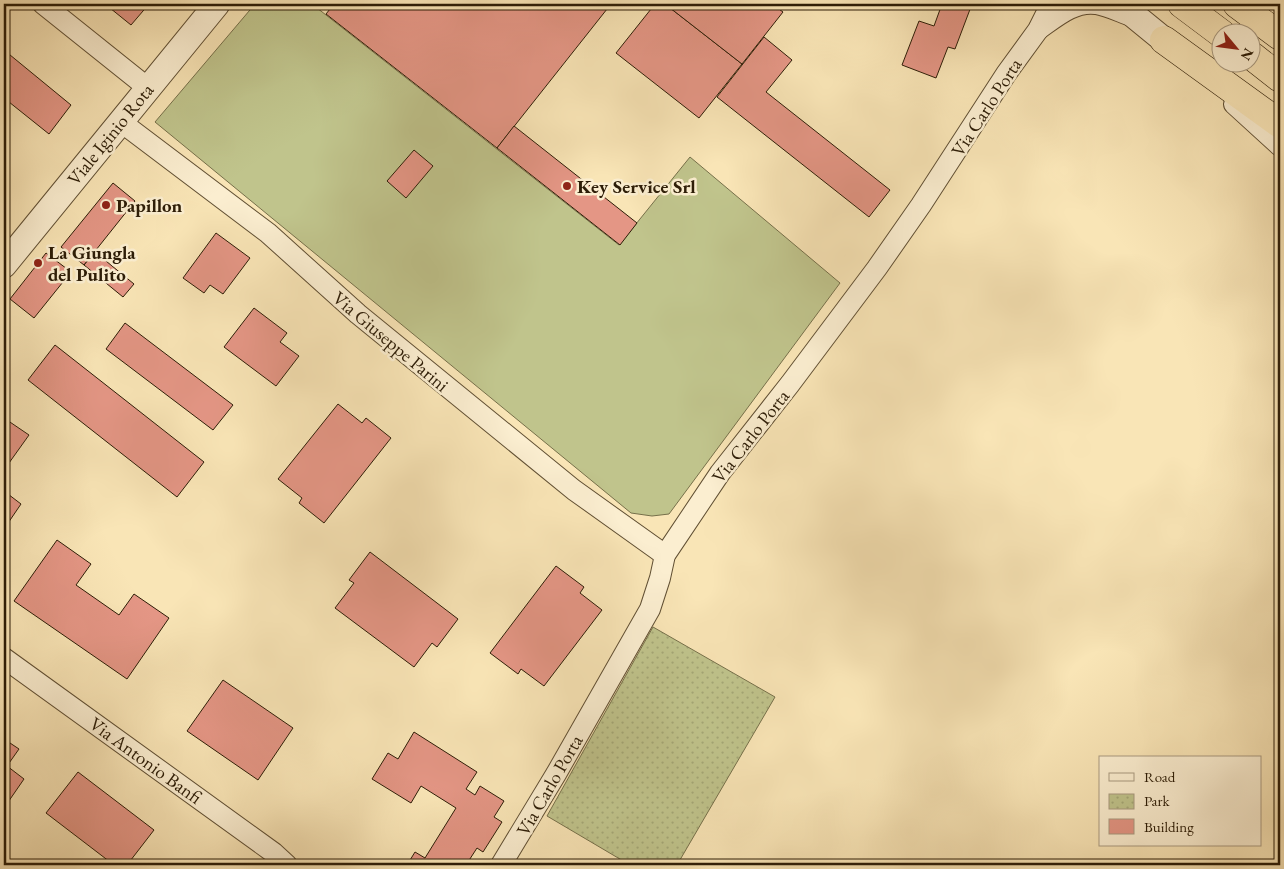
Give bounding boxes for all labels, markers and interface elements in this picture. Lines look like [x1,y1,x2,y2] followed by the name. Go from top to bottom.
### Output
[1212,22,1262,72] north arrow
[1236,45,1258,64] text: N
[945,53,1028,161] street label: Via Carlo Porta
[62,78,159,190] street label: Viale Iginio Rota
[577,174,696,199] place label: Key Service Srl
[561,180,573,192] marker: Key Service Srl
[116,193,183,218] place label: Papillon
[100,199,112,211] marker: Papillon
[48,240,136,287] place label: La Giungla del Pulito
[32,257,44,269] marker: La Giungla del Pulito
[327,285,454,398] street label: Via Giuseppe Parini
[706,384,795,488] street label: Via Carlo Porta
[84,711,207,810] street label: Via Antonio Banfi
[510,730,589,840] street label: Via Carlo Porta
[1099,756,1262,846] legend
[1144,767,1176,786] text: Road
[1144,791,1171,810] text: Park
[1144,817,1194,836] text: Building

